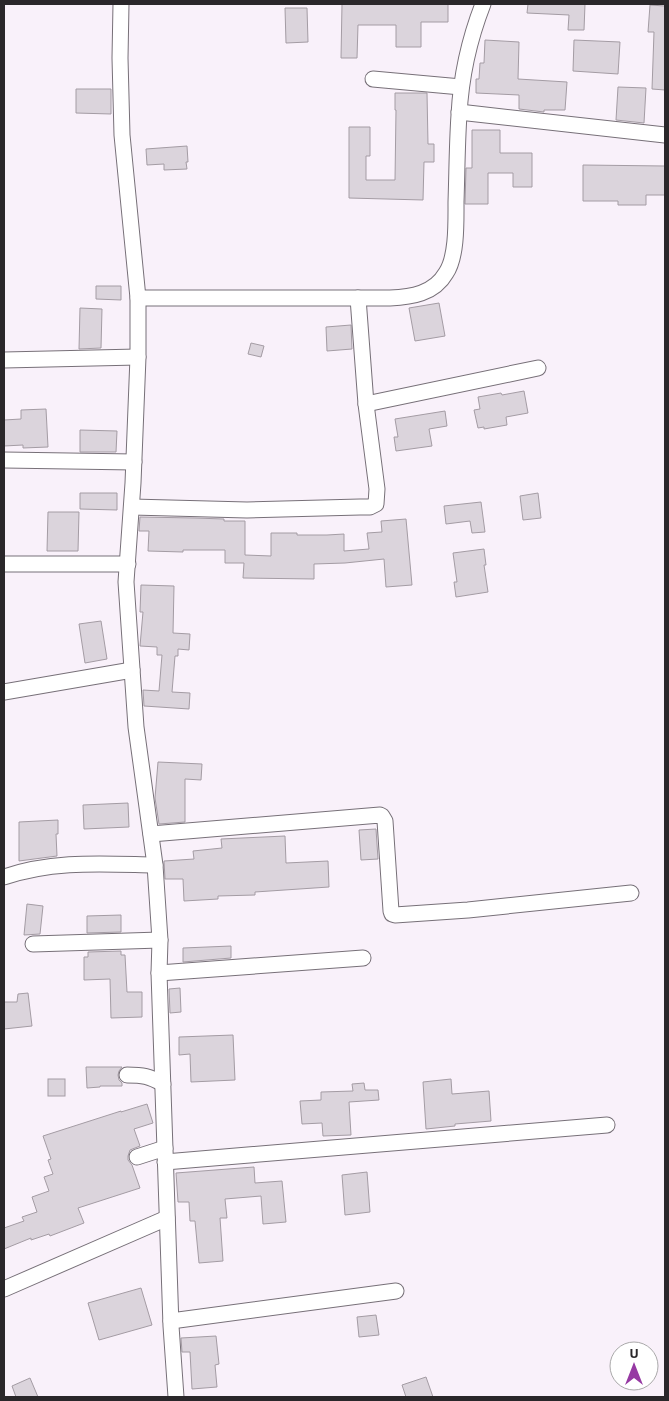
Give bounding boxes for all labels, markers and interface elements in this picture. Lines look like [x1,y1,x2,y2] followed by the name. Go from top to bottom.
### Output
[609,1341,659,1391] north arrow
[629,1342,639,1363] text: U

